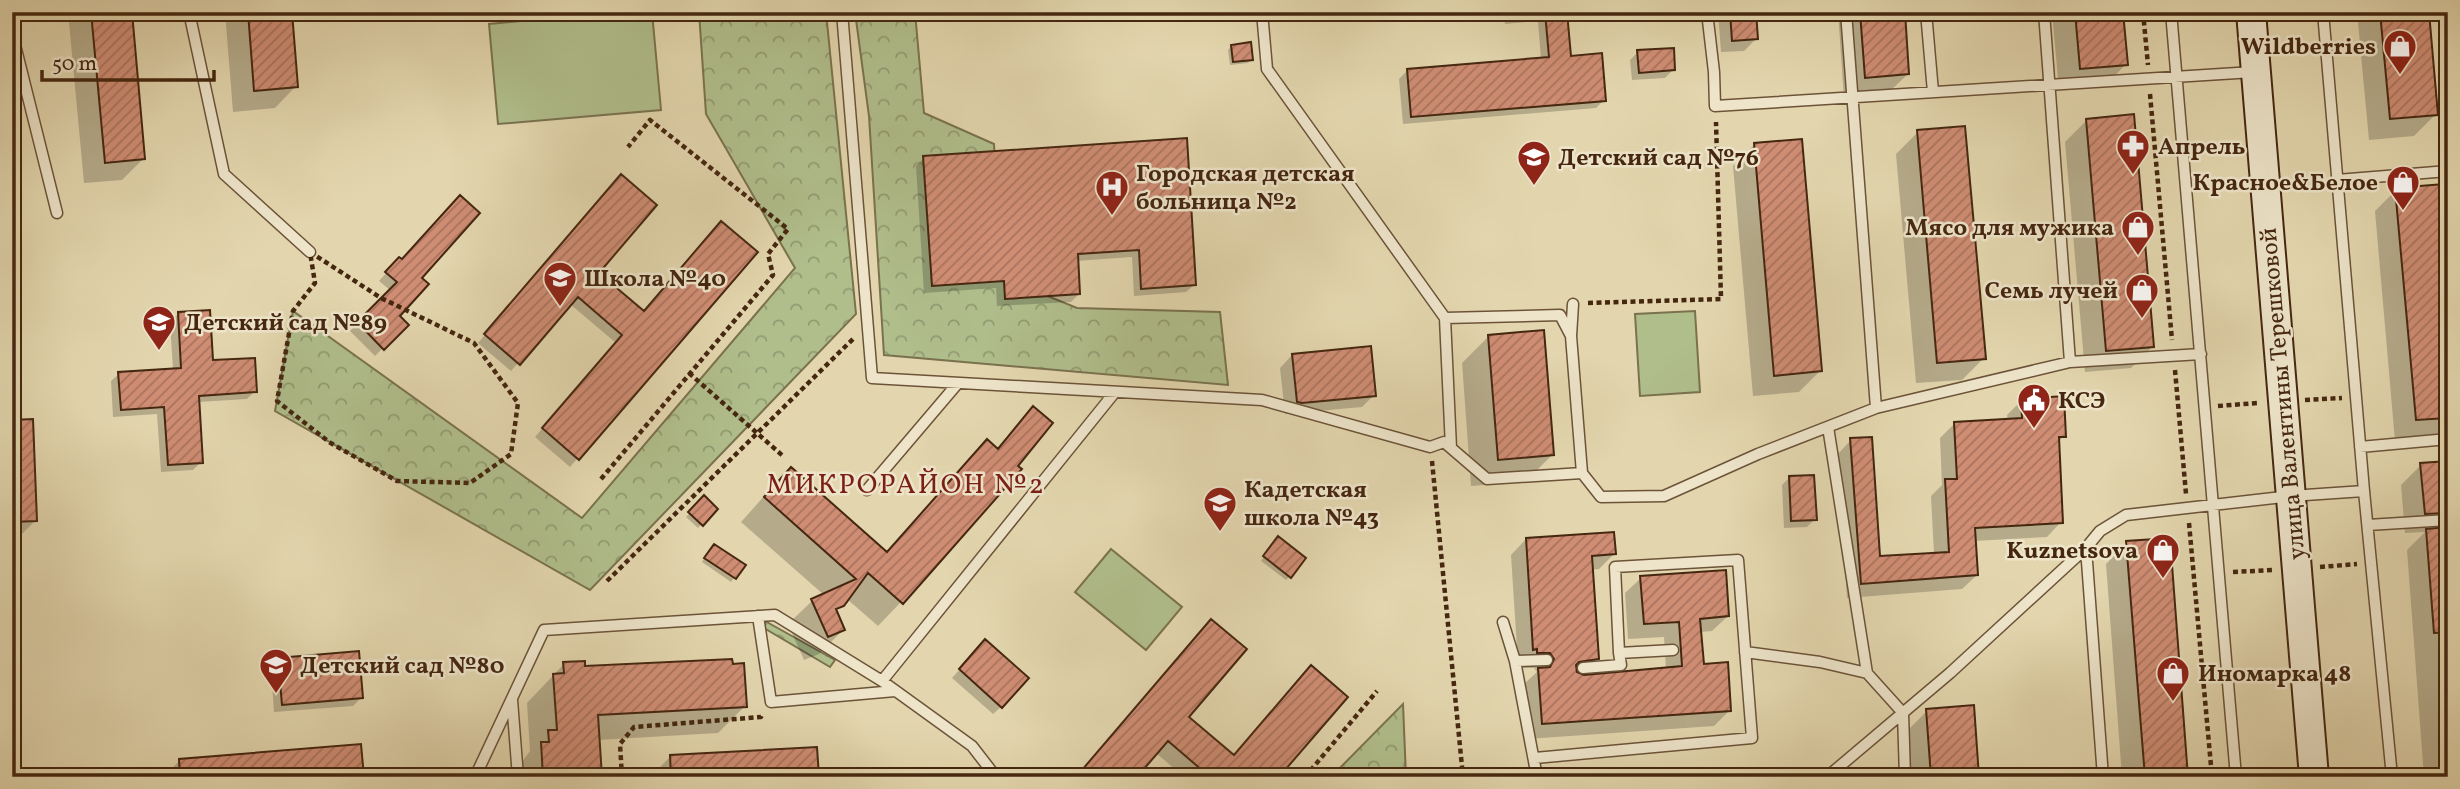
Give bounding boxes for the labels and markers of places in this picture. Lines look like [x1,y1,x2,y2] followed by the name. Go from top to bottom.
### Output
[2381,27,2419,76] shop icon: Wildberries
[2241,31,2376,65] place label: Wildberries
[2114,127,2152,176] pharmacy icon: Апрель
[2158,131,2246,165] place label: Апрель
[1515,138,1553,187] school or university icon: Детский сад №76
[1558,142,1759,176] place label: Детский сад №76
[1136,158,1355,220] place label: Городская детская больница №2
[2384,163,2422,212] shop icon: Красное&Белое
[2193,167,2378,201] place label: Красное&Белое
[1093,168,1131,217] hospital icon: Городская детская больница №2
[2119,208,2157,257] shop icon: Мясо для мужика
[1905,212,2114,246] place label: Мясо для мужика
[541,259,579,308] school or university icon: Школа №40
[584,263,726,297] place label: Школа №40
[2123,271,2161,320] shop icon: Семь лучей
[1984,275,2118,309] place label: Семь лучей
[140,303,178,352] school or university icon: Детский сад №89
[184,307,387,341] place label: Детский сад №89
[2015,381,2053,430] public building icon: КСЭ
[2058,385,2105,419] place label: КСЭ
[1244,474,1379,536] place label: Кадетская школа №43
[1201,484,1239,533] school or university icon: Кадетская школа №43
[2144,531,2182,580] shop icon: Kuznetsova
[2006,535,2138,569] place label: Kuznetsova
[257,646,295,695] school or university icon: Детский сад №80
[300,650,504,684] place label: Детский сад №80
[2154,654,2192,703] shop icon: Иномарка 48
[2198,658,2351,692] place label: Иномарка 48

